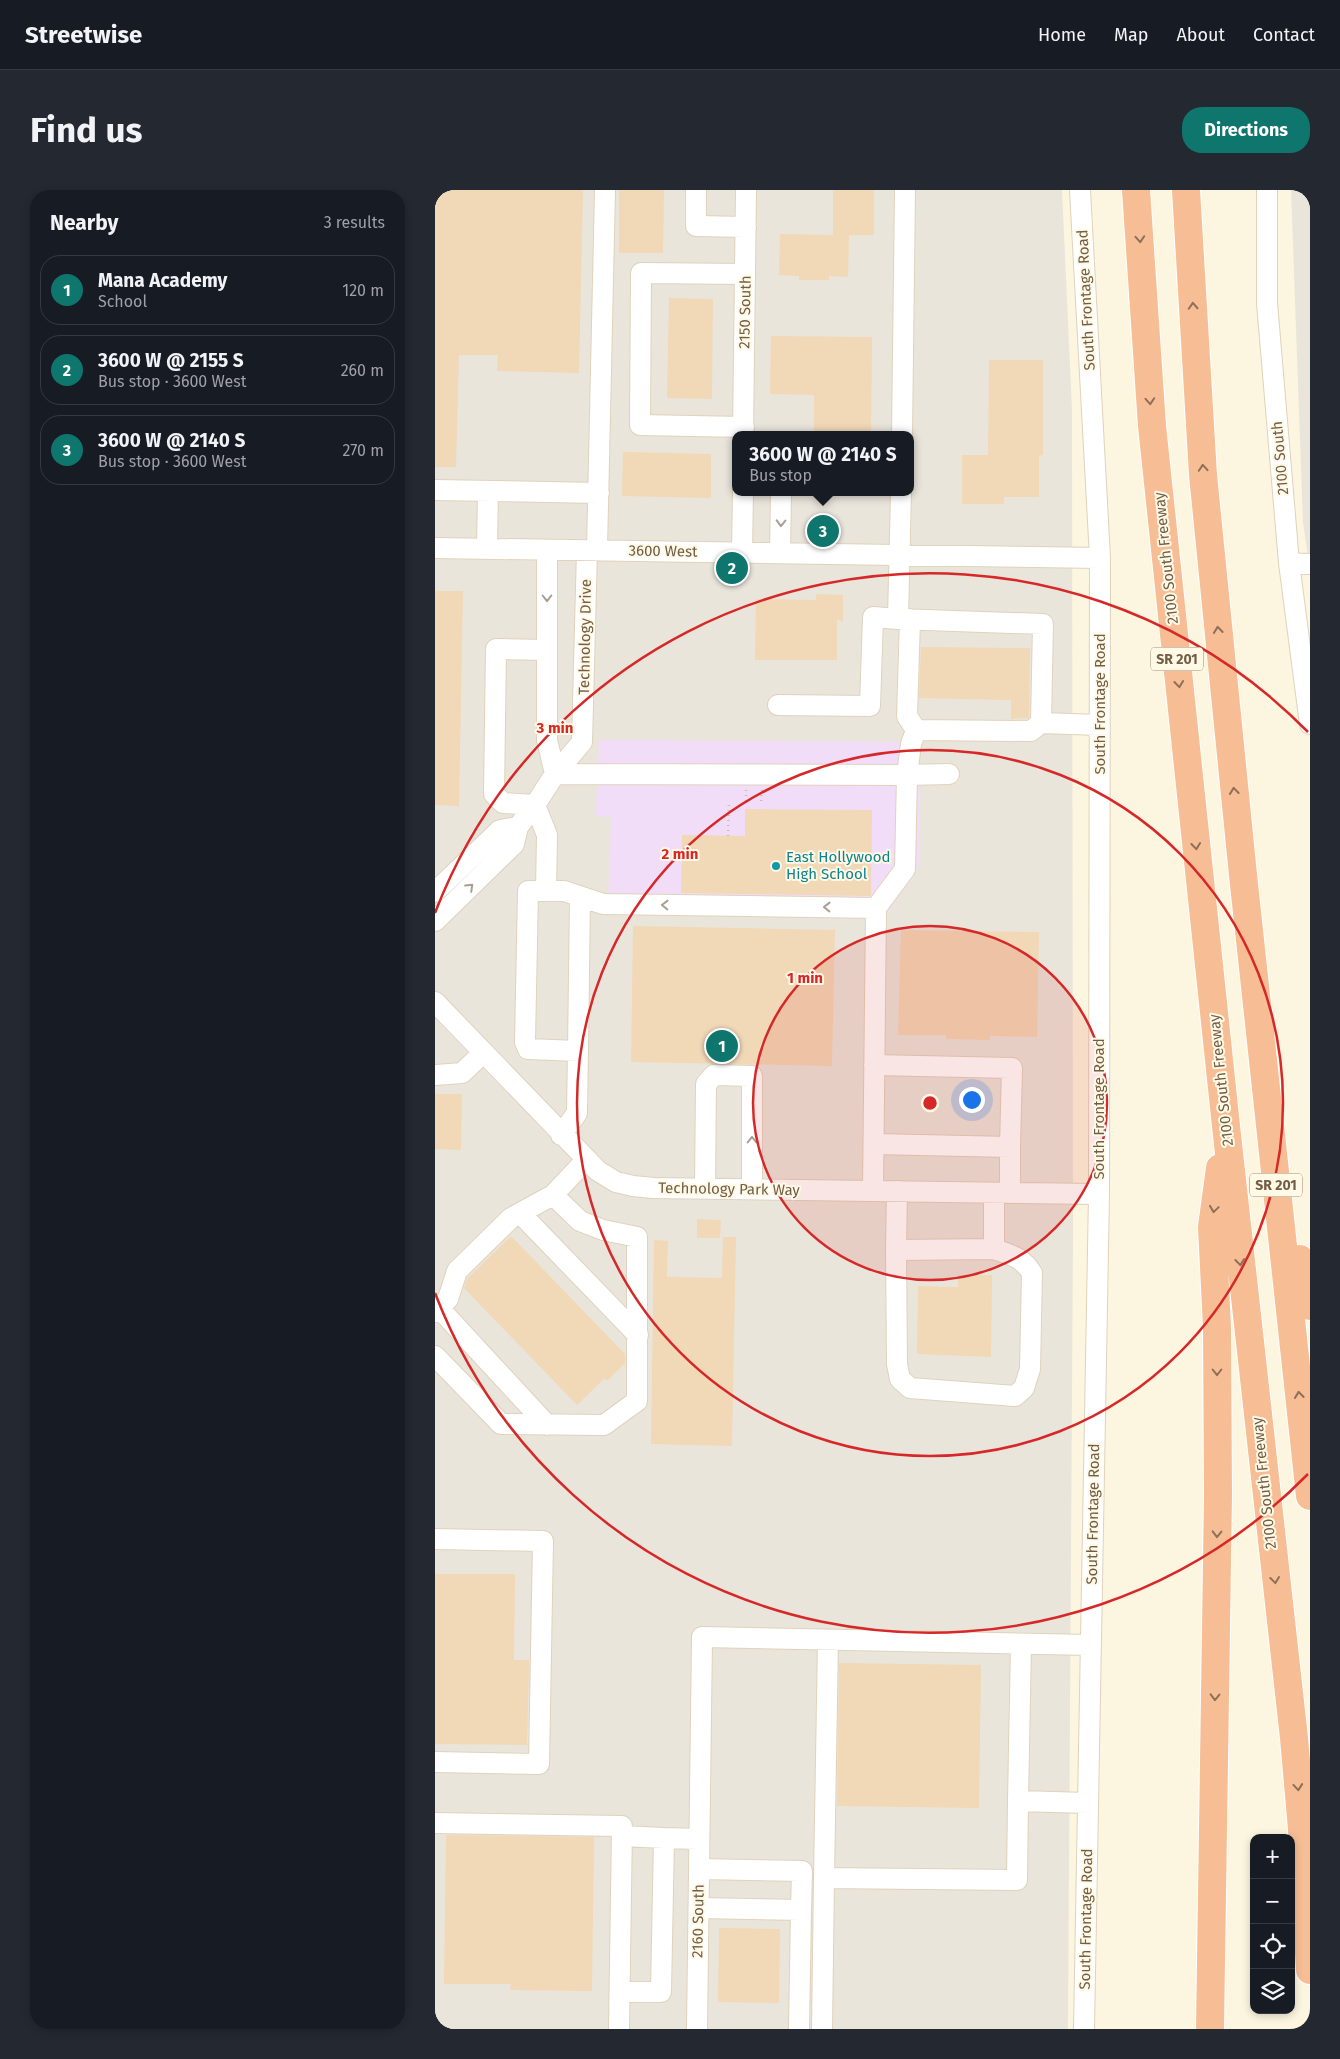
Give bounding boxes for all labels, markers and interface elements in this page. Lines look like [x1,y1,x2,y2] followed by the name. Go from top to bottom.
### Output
[25,21,142,49] text: Streetwise
[1038,24,1086,46] text: Home
[1114,24,1148,46] text: Map
[1176,24,1225,46] text: About
[1253,24,1315,46] text: Contact
[1182,107,1310,153] button: Directions
[30,109,142,151] text: Find us
[50,210,118,236] text: Nearby
[324,213,385,232] text: 3 results
[1073,229,1099,371] street label: South Frontage Road
[1134,235,1145,243] one-way arrow
[98,269,227,292] text: Mana Academy
[735,275,755,349] street label: 2150 South
[63,281,71,300] text: 1
[342,281,384,300] text: 120 m
[98,292,147,311] text: School
[1188,301,1199,309] one-way arrow
[98,349,244,372] text: 3600 W @ 2155 S
[63,361,71,380] text: 2
[341,361,384,380] text: 260 m
[98,372,247,391] text: Bus stop · 3600 West
[1145,397,1156,405] one-way arrow
[1268,420,1292,496] street label: 2100 South
[98,429,245,452] text: 3600 W @ 2140 S
[732,431,914,496] popup
[63,441,71,460] text: 3
[342,441,384,460] text: 270 m
[749,443,897,466] text: 3600 W @ 2140 S
[98,452,247,471] text: Bus stop · 3600 West
[1197,464,1208,472] one-way arrow
[749,466,812,485] text: Bus stop
[1150,491,1182,625] street label: 2100 South Freeway
[807,512,839,550] pin: 3
[775,519,786,527] one-way arrow
[628,541,698,561] street label: 3600 West
[716,549,748,587] pin: 2
[575,579,595,695] street label: Technology Drive
[542,595,552,603] one-way arrow
[1213,625,1224,633] one-way arrow
[1091,633,1109,775] street label: South Frontage Road
[1151,648,1203,670] road number: SR 201
[1173,681,1184,689] one-way arrow
[536,719,573,737] text: 3 min
[1229,787,1240,795] one-way arrow
[1190,842,1201,850] one-way arrow
[662,845,698,863] text: 2 min
[786,848,890,883] place label: East Hollywood High School
[770,860,782,872] marker: East Hollywood High School
[464,884,473,893] one-way arrow
[660,899,668,910] one-way arrow
[823,902,830,912] one-way arrow
[787,969,823,987] text: 1 min
[1205,1013,1237,1147] street label: 2100 South Freeway
[706,1027,738,1065] pin: 1
[1090,1038,1108,1180] street label: South Frontage Road
[959,1087,985,1113] your location
[921,1094,939,1112] centre of rings
[747,1136,757,1144] one-way arrow
[1250,1174,1302,1196] road number: SR 201
[658,1179,801,1199] street label: Technology Park Way
[1209,1206,1220,1214] one-way arrow
[1234,1258,1245,1266] one-way arrow
[1212,1368,1222,1376] one-way arrow
[1294,1391,1305,1399] one-way arrow
[1248,1416,1280,1550] street label: 2100 South Freeway
[1083,1443,1103,1585] street label: South Frontage Road
[1212,1530,1222,1538] one-way arrow
[1269,1576,1280,1584] one-way arrow
[1210,1693,1220,1701] one-way arrow
[1293,1783,1304,1791] one-way arrow
[1250,1834,1295,2014] map controls
[1250,1834,1295,1879] button: +
[1076,1848,1096,1990] street label: South Frontage Road
[1250,1879,1295,1924] button: −
[688,1884,708,1958] street label: 2160 South
[1250,1924,1295,1969] button: locate
[1250,1969,1295,2014] button: layers

